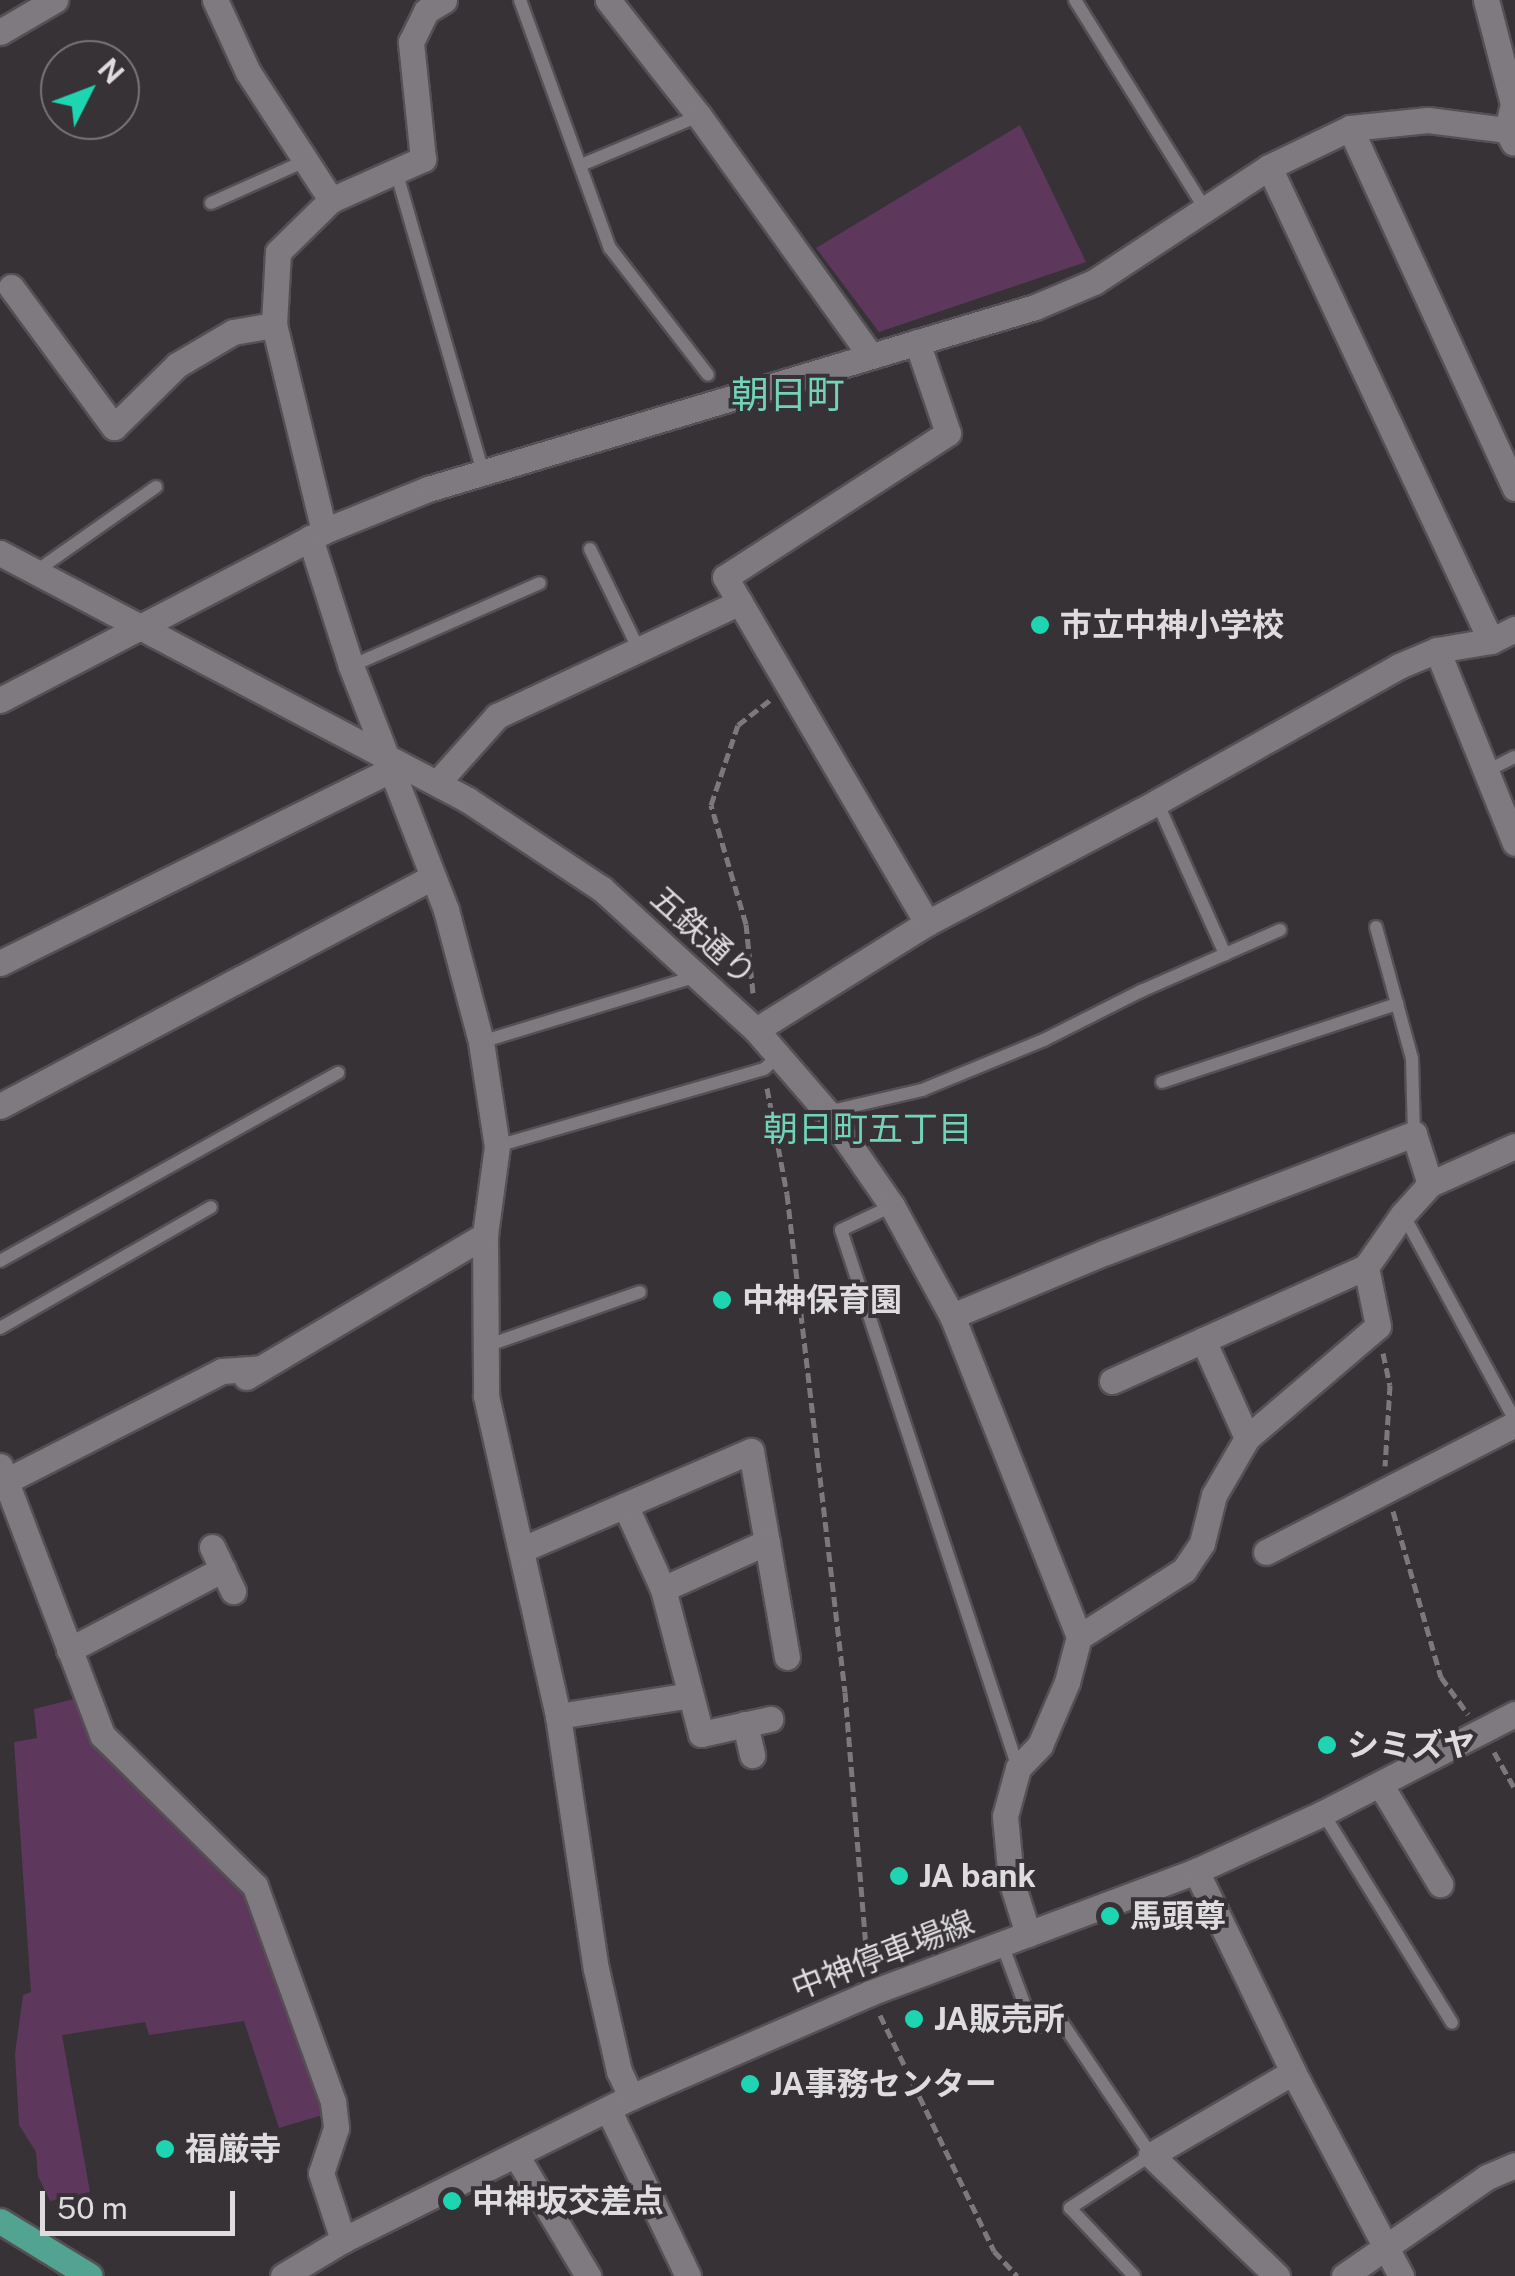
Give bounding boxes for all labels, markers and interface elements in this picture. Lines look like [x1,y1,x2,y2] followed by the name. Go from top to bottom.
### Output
[40,40,140,140] north arrow
[92,52,131,90] text: N
[731,372,845,418] district label: 朝日町
[1060,606,1284,644] place label: 市立中神小学校
[1029,614,1051,636] marker: 市立中神小学校
[643,879,763,993] street label: 五鉄通り
[763,1108,973,1150] district label: 朝日町五丁目
[742,1281,902,1319] place label: 中神保育園
[711,1289,733,1311] marker: 中神保育園
[1347,1726,1475,1764] place label: シミズヤ
[1316,1734,1338,1756] marker: シミズヤ
[919,1857,1036,1895] place label: JA bank
[888,1865,910,1887] marker: JA bank
[1130,1897,1226,1935] place label: 馬頭尊
[786,1903,980,2007] street label: 中神停車場線
[1099,1905,1121,1927] marker: 馬頭尊
[934,2000,1065,2038] place label: JA販売所
[903,2008,925,2030] marker: JA販売所
[770,2065,997,2103] place label: JA事務センター
[739,2073,761,2095] marker: JA事務センター
[185,2130,281,2168] place label: 福厳寺
[154,2138,176,2160] marker: 福厳寺
[45,2171,240,2233] scale bar
[472,2182,664,2220] place label: 中神坂交差点
[57,2190,128,2226] text: 50 m
[441,2190,463,2212] marker: 中神坂交差点

